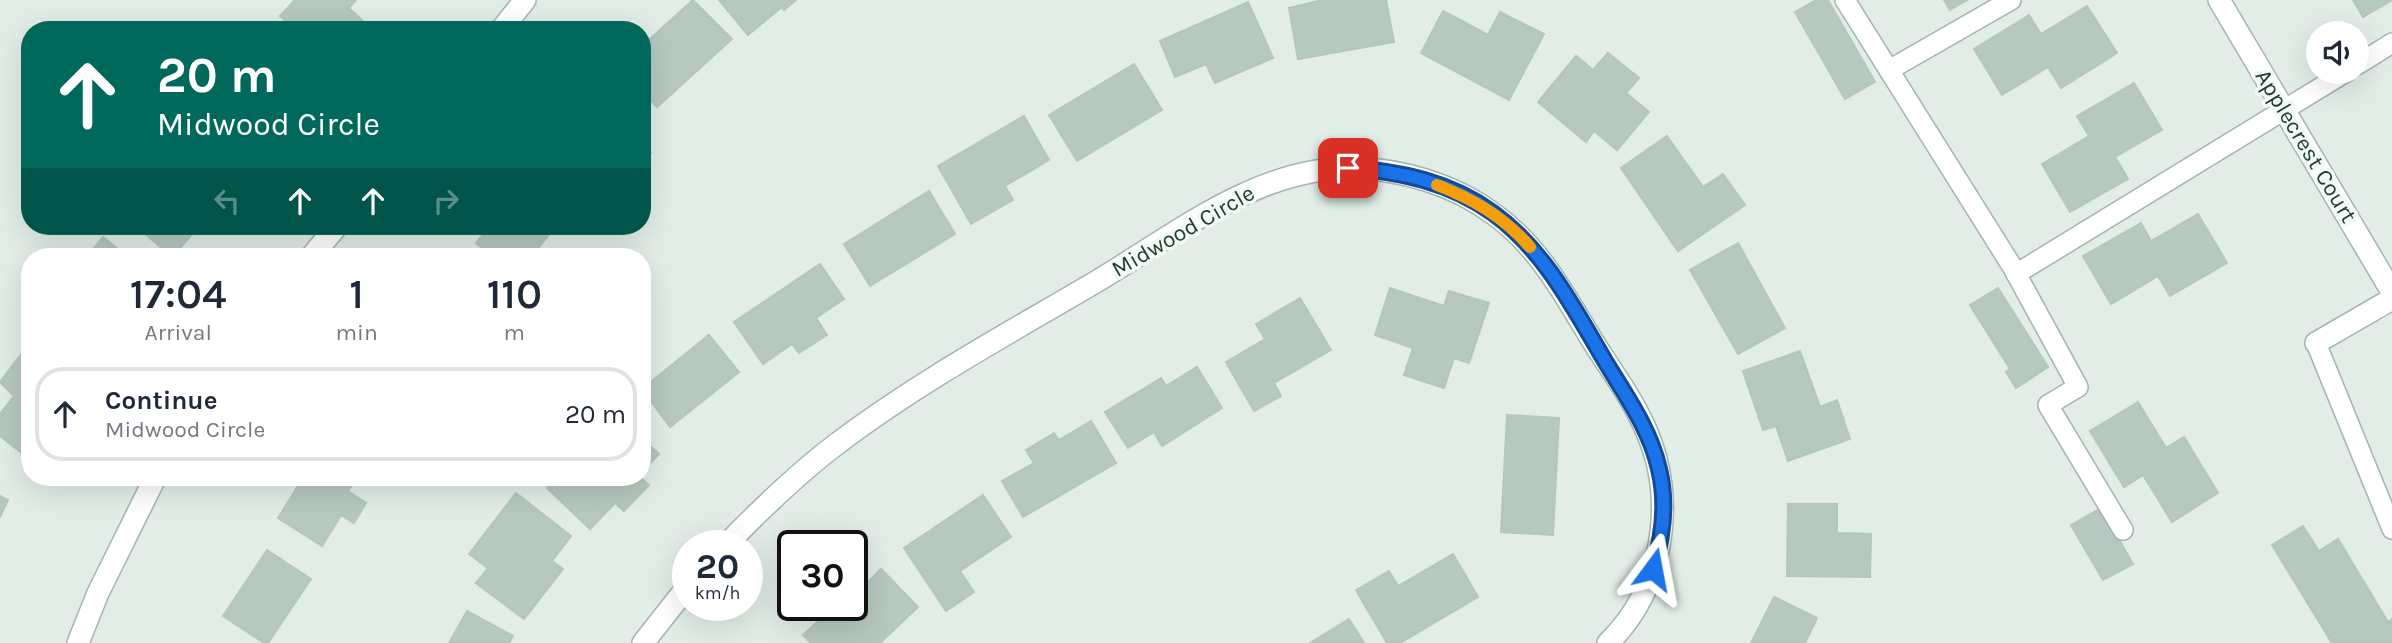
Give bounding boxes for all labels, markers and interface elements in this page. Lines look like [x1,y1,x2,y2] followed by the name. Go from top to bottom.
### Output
[2306,21,2369,84] map controls
[2306,21,2369,84] button: sound
[157,47,277,104] text: 20 m
[42,49,133,140] icon: ahead
[2250,64,2363,228] street label: Applecrest Court
[157,106,380,143] text: Midwood Circle
[1318,138,1378,198] pin
[1329,149,1367,187] icon: arrive
[1107,179,1259,283] street label: Midwood Circle
[208,182,246,220] icon: left
[281,182,319,220] icon: ahead
[354,182,392,220] icon: ahead
[427,182,465,220] icon: right
[130,269,227,319] text: 17:04
[349,269,364,319] text: 1
[487,269,542,319] text: 110
[145,319,212,346] text: Arrival
[336,319,378,346] text: min
[504,319,525,346] text: m
[105,385,217,416] text: Continue
[46,395,84,433] icon: ahead
[565,399,626,430] text: 20 m
[105,416,265,443] text: Midwood Circle
[777,530,868,621] speed limit sign: 30
[1616,532,1690,606] position arrow
[696,546,739,587] text: 20
[695,582,740,604] text: km/h

